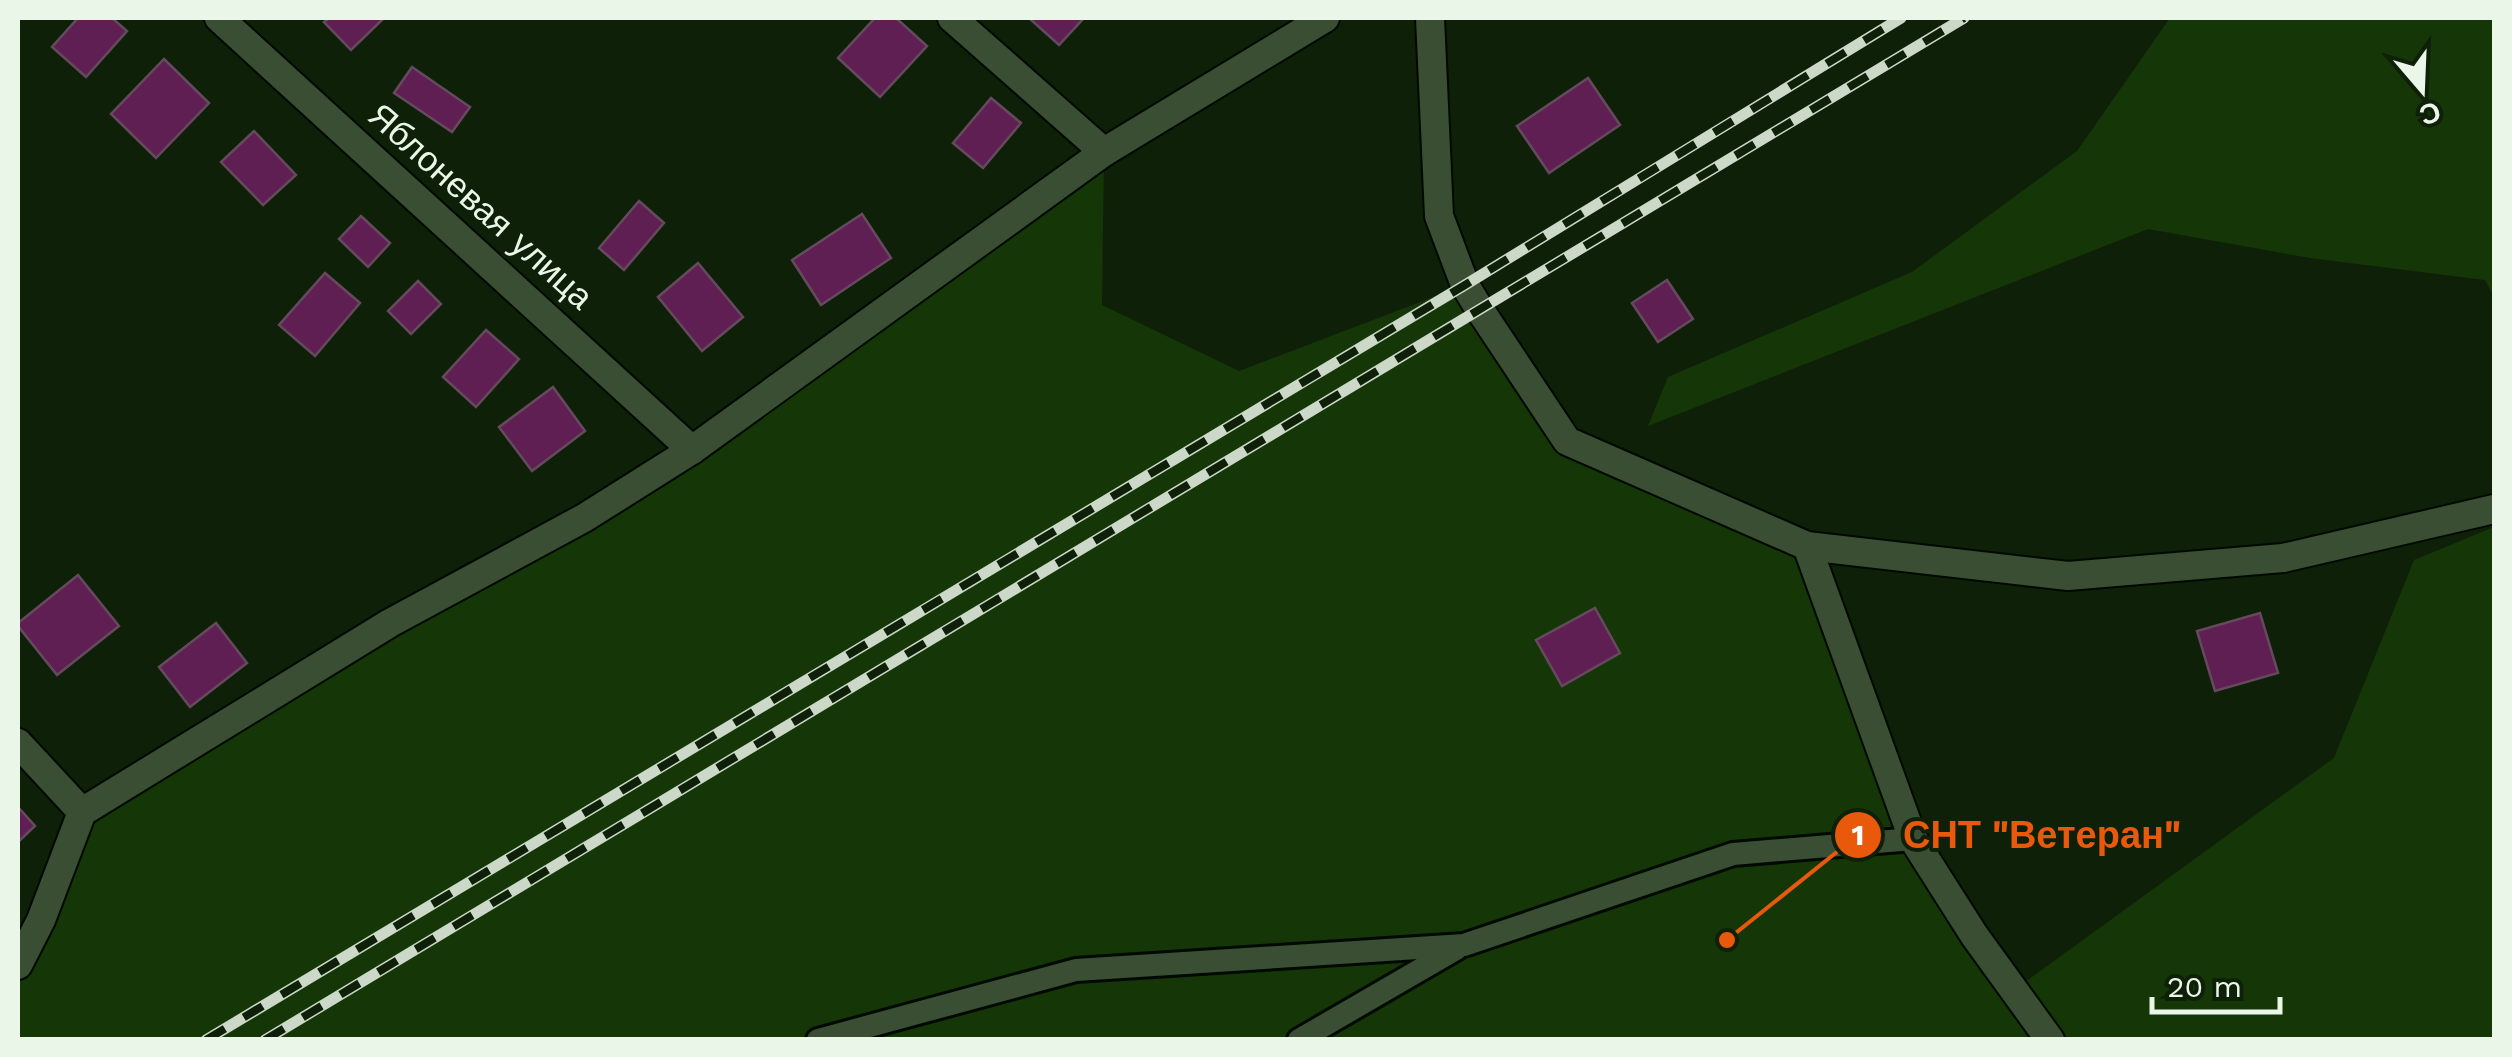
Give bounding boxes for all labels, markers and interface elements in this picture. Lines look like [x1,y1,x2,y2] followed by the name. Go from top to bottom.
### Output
[2372,40,2472,140] north arrow
[360,94,602,318] street label: Яблоневая улица
[2415,94,2445,132] text: С
[1833,801,2201,869] callout: СНТ "Ветеран"
[1903,813,2181,857] text: СНТ "Ветеран"
[1852,817,1864,852] text: 1
[2152,952,2280,1014] scale bar
[2167,969,2242,1004] text: 20 m

